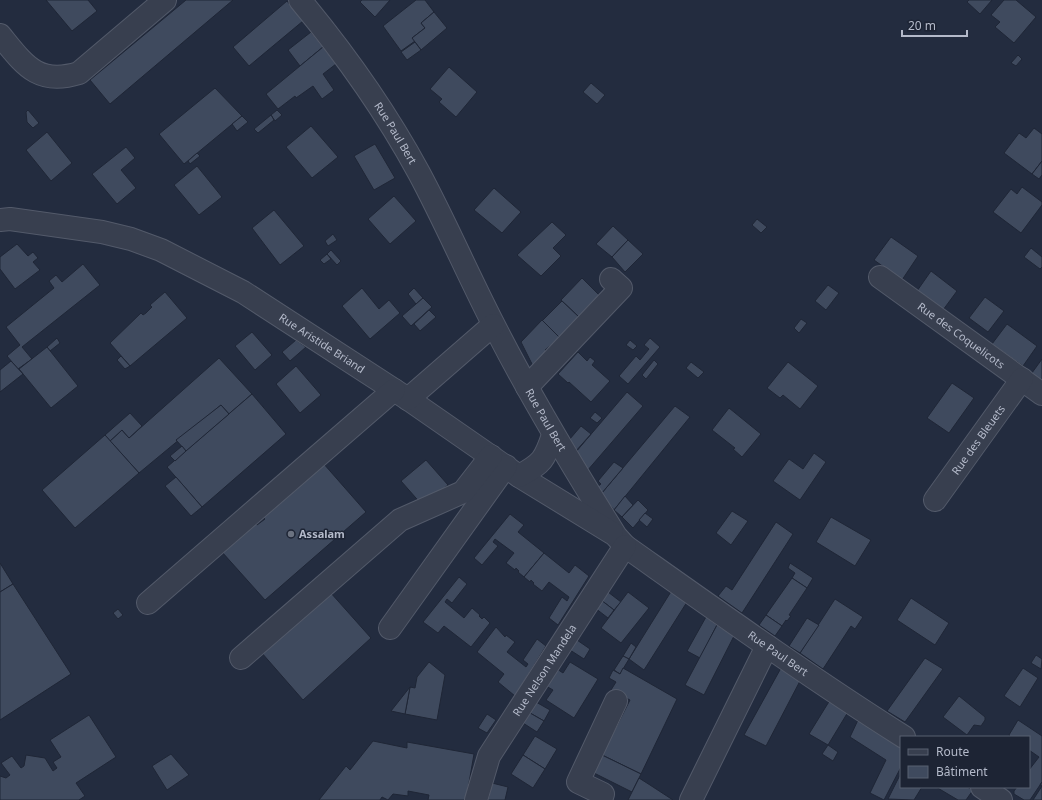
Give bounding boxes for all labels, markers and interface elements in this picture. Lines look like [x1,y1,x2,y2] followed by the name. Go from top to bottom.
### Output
[902,12,967,38] scale bar
[908,17,936,34] text: 20 m
[371,99,421,167] street label: Rue Paul Bert
[915,299,1008,372] street label: Rue des Coquelicots
[276,309,368,376] street label: Rue Aristide Briand
[522,386,570,454] street label: Rue Paul Bert
[948,402,1008,477] street label: Rue des Bleuets
[299,526,345,541] place label: Assalam
[286,529,296,539] marker: Assalam
[509,621,579,719] street label: Rue Nelson Mandela
[745,627,811,679] street label: Rue Paul Bert
[900,736,1030,788] legend
[936,743,969,760] text: Route
[936,763,988,780] text: Bâtiment

